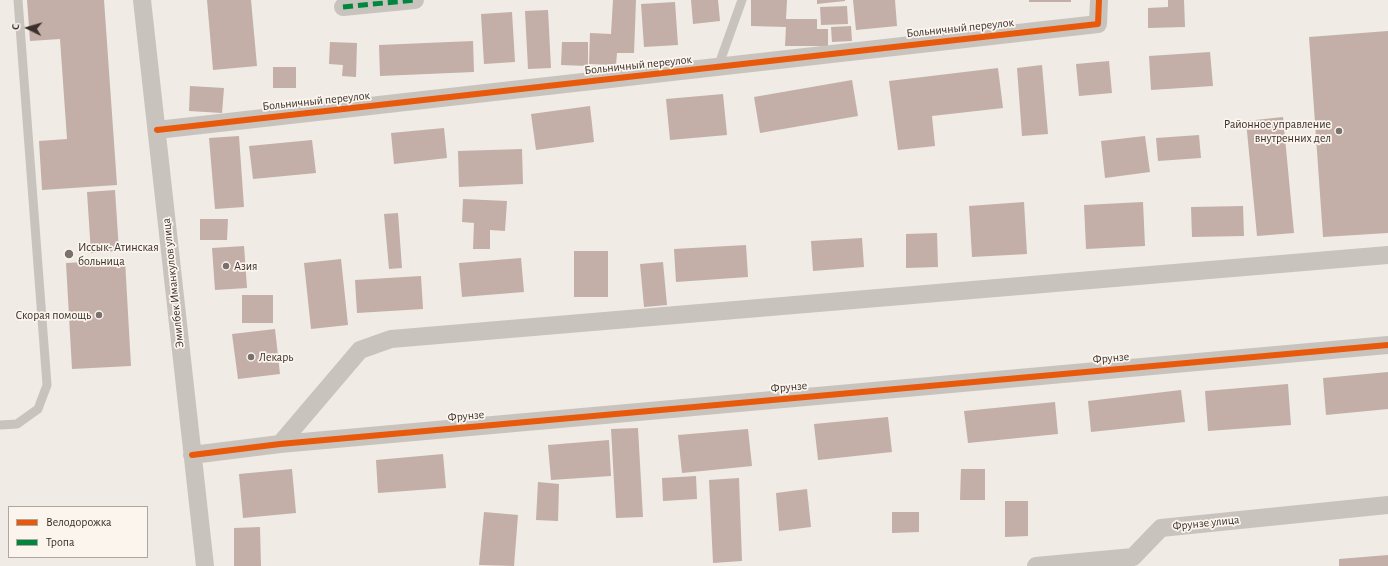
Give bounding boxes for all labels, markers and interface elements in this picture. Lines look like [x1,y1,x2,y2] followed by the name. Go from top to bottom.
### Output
[8,8,48,48] north arrow
[906,15,1014,41] street label: Больничный переулок
[10,23,21,30] text: С
[584,52,692,78] street label: Больничный переулок
[262,88,370,114] street label: Больничный переулок
[1224,117,1331,145] place label: Районное управление внутренних дел
[1334,126,1344,136] marker: Районное управление внутренних дел
[159,217,187,349] street label: Эмилбек Иманкулов улица
[78,240,159,268] place label: Иссык- Атинская больница
[63,248,75,260] marker: Иссык- Атинская больница
[234,259,258,273] place label: Азия
[221,261,231,271] marker: Азия
[16,308,91,322] place label: Скорая помощь
[94,310,104,320] marker: Скорая помощь
[1092,349,1130,367] street label: Фрунзе
[259,350,293,364] place label: Лекарь
[246,352,256,362] marker: Лекарь
[770,378,808,396] street label: Фрунзе
[447,407,485,425] street label: Фрунзе
[8,506,148,558] legend
[1172,512,1240,534] street label: Фрунзе улица
[46,516,112,528] text: Велодорожка
[46,536,74,548] text: Тропа

